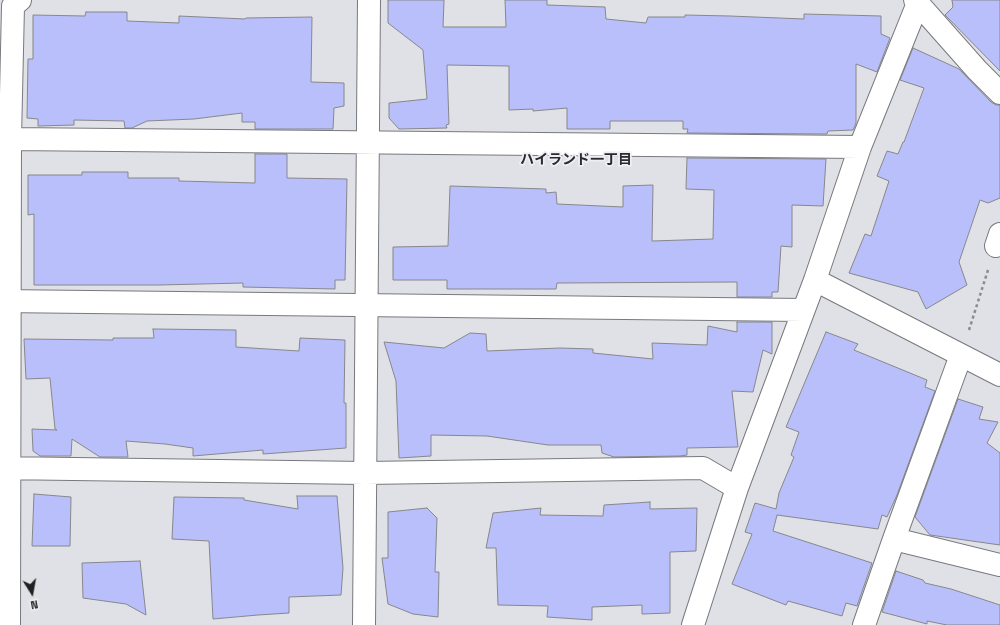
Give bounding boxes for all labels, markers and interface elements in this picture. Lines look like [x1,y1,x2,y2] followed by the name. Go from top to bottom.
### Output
[520,152,632,168] district label: ハイランド一丁目
[12,573,52,613] north arrow
[29,597,39,612] text: N

